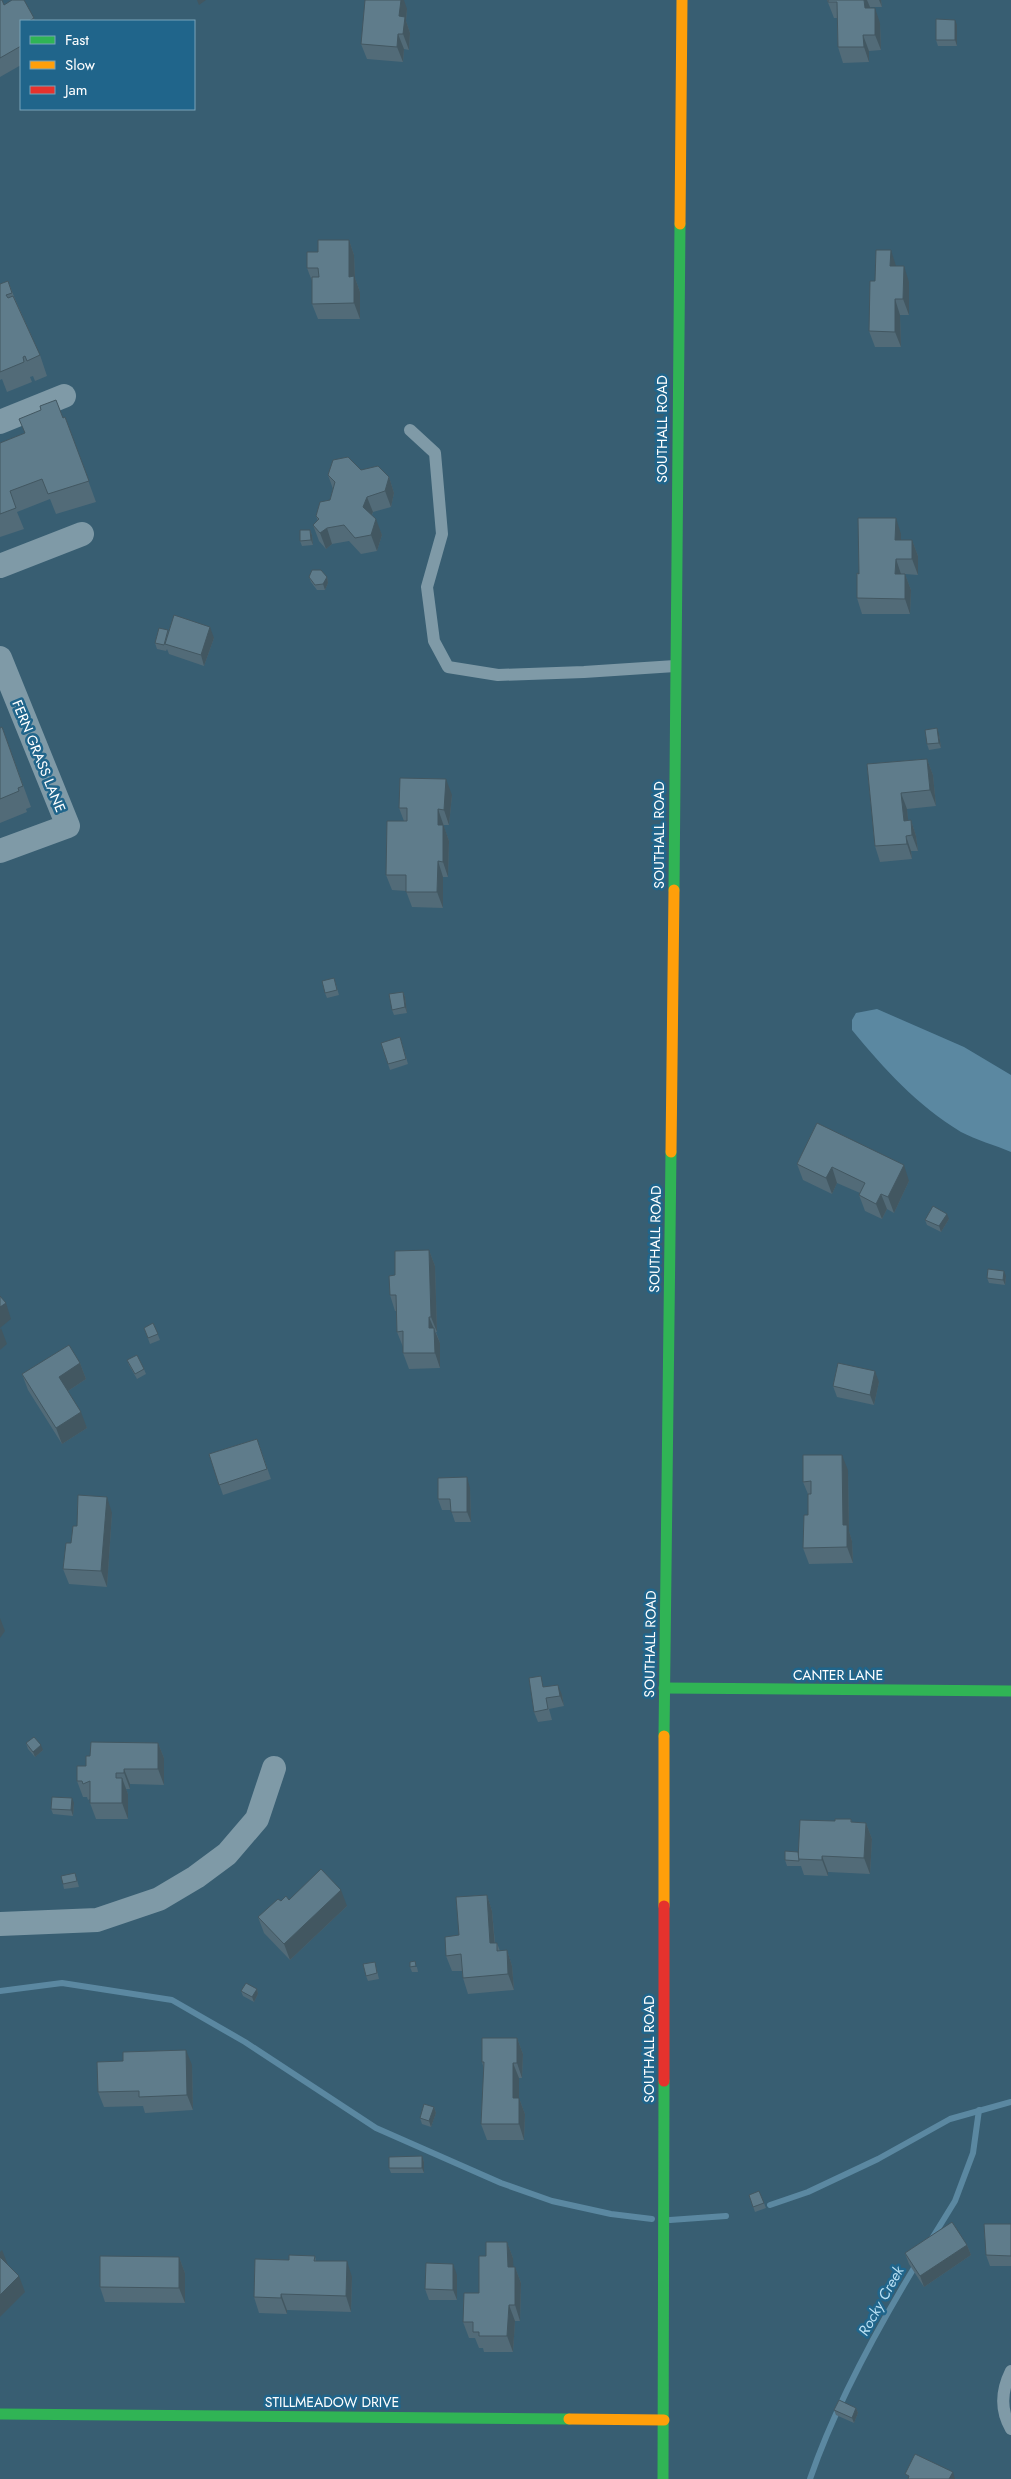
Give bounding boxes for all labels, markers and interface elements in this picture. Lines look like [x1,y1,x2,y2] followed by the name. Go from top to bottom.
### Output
[20,20,195,110] legend
[65,29,89,51] text: Fast
[65,54,96,76] text: Slow
[63,79,88,101] text: Jam
[652,375,672,483] street label: SOUTHALL ROAD
[7,697,71,815] street label: FERN GRASS LANE
[649,781,669,889] street label: SOUTHALL ROAD
[644,1185,666,1293] street label: SOUTHALL ROAD
[639,1590,661,1698] street label: SOUTHALL ROAD
[793,1665,883,1685] street label: CANTER LANE
[639,1995,659,2103] street label: SOUTHALL ROAD
[853,2262,910,2340] water label: Rocky Creek
[265,2392,399,2412] street label: STILLMEADOW DRIVE

